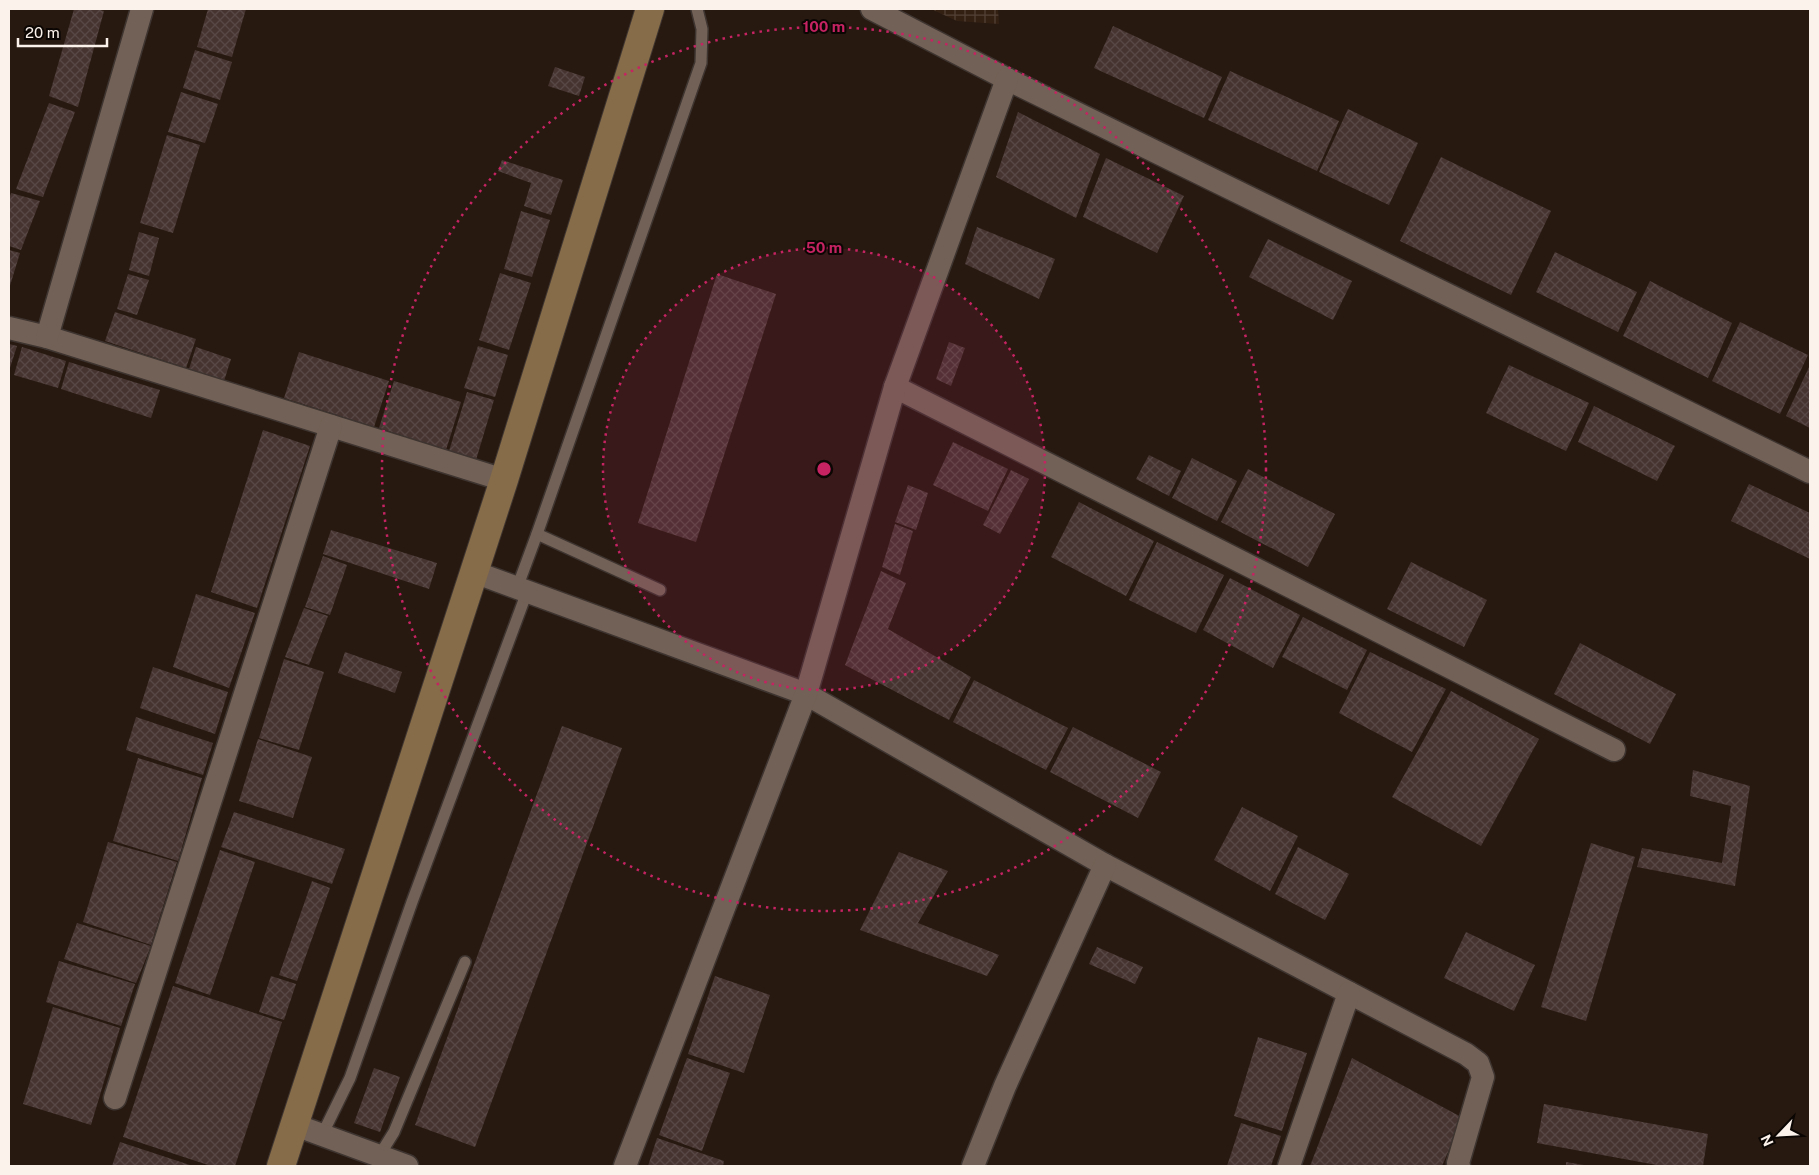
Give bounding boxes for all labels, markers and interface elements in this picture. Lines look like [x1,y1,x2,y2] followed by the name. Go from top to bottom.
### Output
[18,15,106,47] scale bar
[803,18,845,35] text: 100 m
[25,24,60,41] text: 20 m
[806,239,842,256] text: 50 m
[815,460,833,478] centre of rings
[1754,1110,1804,1160] north arrow
[1758,1132,1777,1149] text: N

